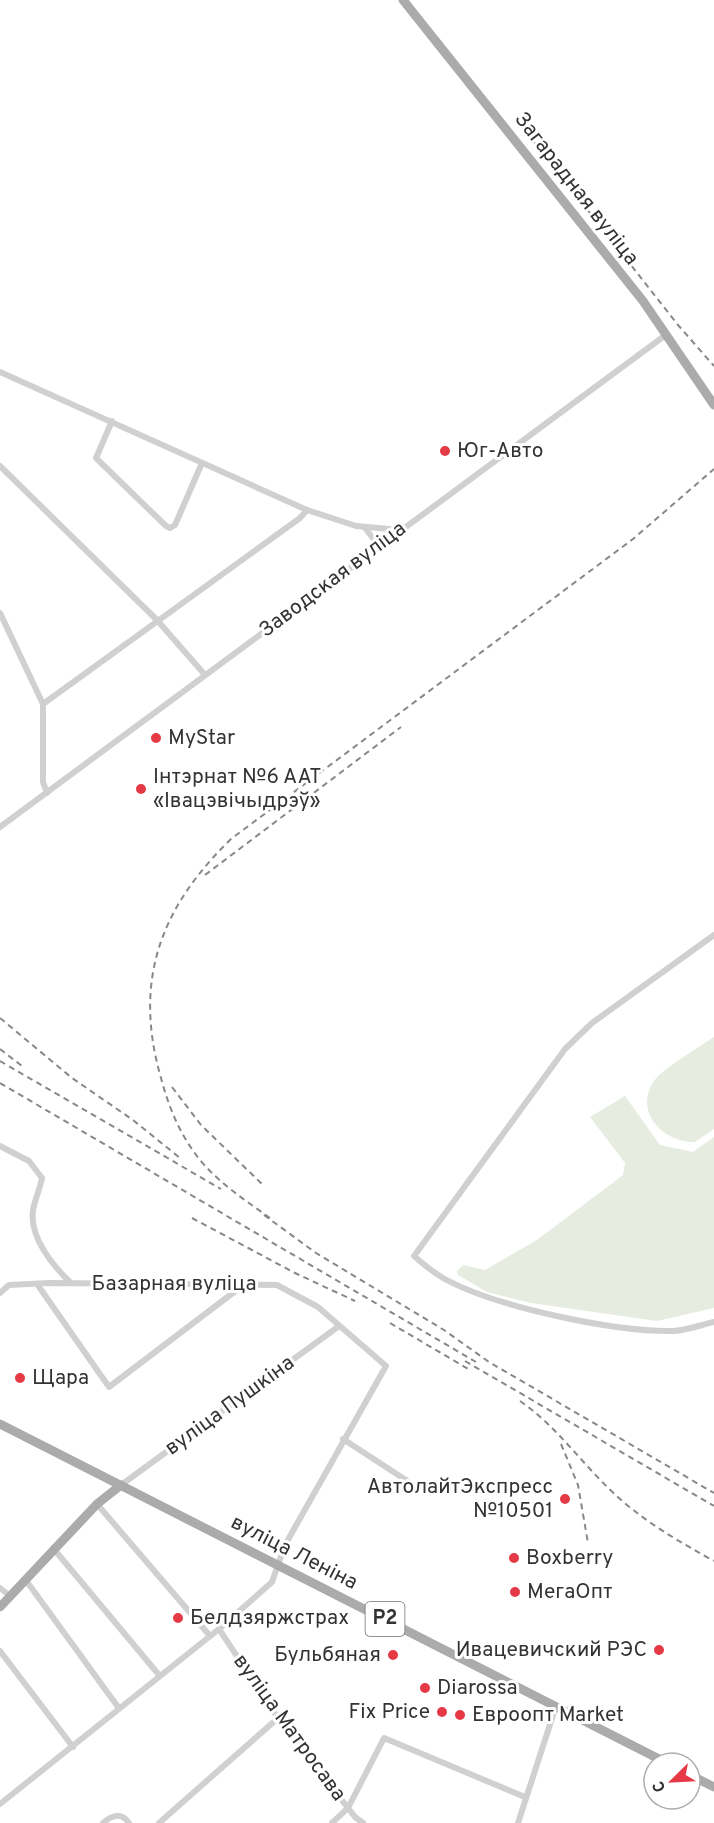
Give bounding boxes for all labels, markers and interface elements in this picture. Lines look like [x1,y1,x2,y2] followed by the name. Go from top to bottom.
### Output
[508,107,644,271] street label: Загарадная вуліца
[457,438,543,465] place label: Юг-Авто
[438,444,452,458] marker: Юг-Авто
[254,516,412,644] street label: Заводская вуліца
[168,725,235,752] place label: MyStar
[149,731,163,745] marker: MyStar
[153,764,322,815] place label: Інтэрнат №6 ААТ «Івацэвічыдрэў»
[134,782,148,796] marker: Інтэрнат №6 ААТ «Івацэвічыдрэў»
[92,1271,256,1298] street label: Базарная вуліца
[160,1350,300,1462] street label: вуліца Пушкіна
[32,1365,89,1392] place label: Щара
[13,1371,27,1385] marker: Щара
[367,1474,553,1525] place label: АвтолайтЭкспресс №10501
[558,1492,572,1506] marker: АвтолайтЭкспресс №10501
[226,1509,362,1597] street label: вуліца Леніна
[526,1545,613,1572] place label: Boxberry
[507,1551,521,1565] marker: Boxberry
[527,1579,613,1606] place label: МегаОпт
[508,1585,522,1599] marker: МегаОпт
[366,1602,404,1636] road number: Р2
[190,1605,349,1632] place label: Белдзяржстрах
[171,1611,185,1625] marker: Белдзяржстрах
[456,1637,647,1664] place label: Ивацевичский РЭС
[274,1642,381,1669] place label: Бульбяная
[652,1643,666,1657] marker: Ивацевичский РЭС
[386,1648,400,1662] marker: Бульбяная
[226,1649,352,1807] street label: вуліца Матросава
[437,1675,518,1702] place label: Diarossa
[418,1681,432,1695] marker: Diarossa
[348,1699,430,1726] place label: Fix Price
[472,1702,624,1729] place label: Евроопт Market
[435,1705,449,1719] marker: Fix Price
[453,1708,467,1722] marker: Евроопт Market
[642,1751,702,1811] north arrow
[649,1778,671,1795] text: С

